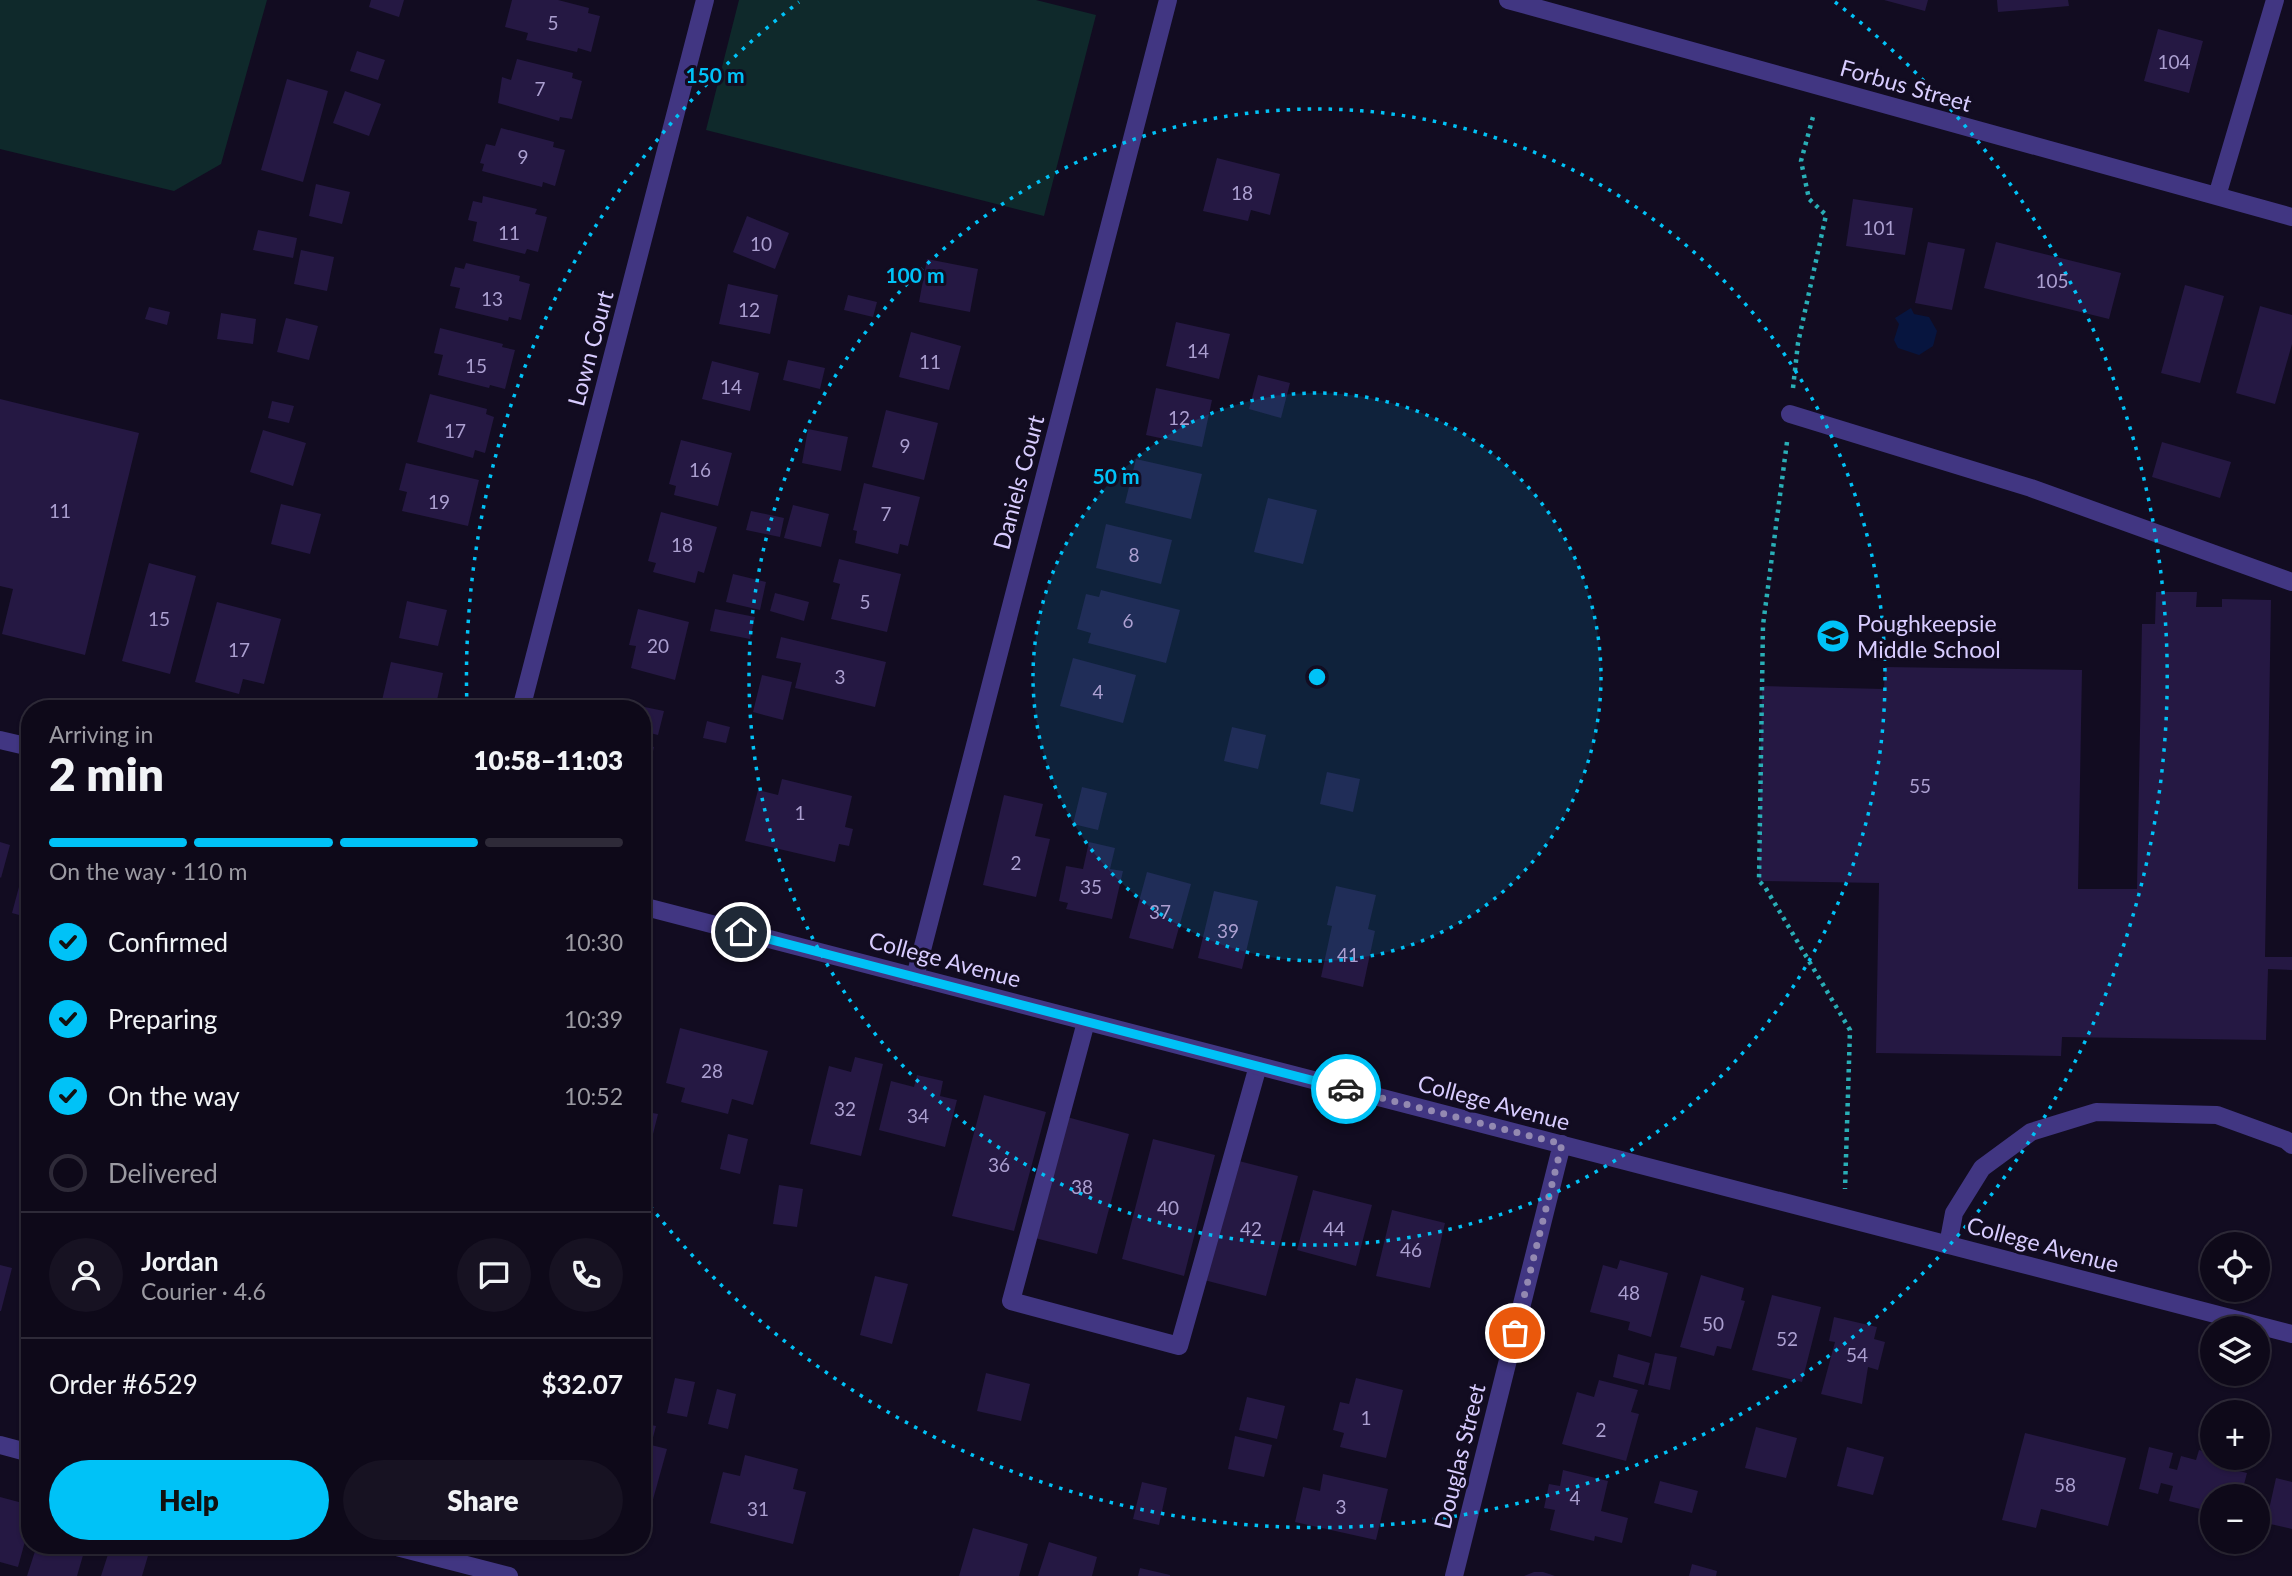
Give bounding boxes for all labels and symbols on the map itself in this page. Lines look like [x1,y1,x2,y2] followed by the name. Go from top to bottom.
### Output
[547,11,559,34] house number: 5
[2157,50,2191,73] house number: 104
[1837,53,1976,117] street label: Forbus Street
[685,62,745,87] text: 150 m
[534,77,546,100] house number: 7
[517,145,529,168] house number: 9
[1231,181,1253,204] house number: 18
[1862,216,1896,239] house number: 101
[498,221,520,244] house number: 11
[750,232,772,255] house number: 10
[885,262,945,287] text: 100 m
[2035,269,2069,292] house number: 105
[481,287,503,310] house number: 13
[561,287,619,409] street label: Lown Court
[738,298,760,321] house number: 12
[1187,339,1209,362] house number: 14
[919,350,941,373] house number: 11
[465,354,487,377] house number: 15
[720,375,742,398] house number: 14
[1168,406,1190,429] house number: 12
[987,411,1050,552] street label: Daniels Court
[444,419,466,442] house number: 17
[899,434,911,457] house number: 9
[689,458,711,481] house number: 16
[1092,463,1140,488] text: 50 m
[428,490,450,513] house number: 19
[49,499,71,522] house number: 11
[880,502,892,525] house number: 7
[671,533,693,556] house number: 18
[1128,543,1140,566] house number: 8
[859,590,871,613] house number: 5
[148,607,170,630] house number: 15
[1122,609,1134,632] house number: 6
[1857,609,2001,663] place label: Poughkeepsie Middle School
[1814,617,1852,655] school or university icon: Poughkeepsie Middle School
[647,634,669,657] house number: 20
[228,638,250,661] house number: 17
[834,665,846,688] house number: 3
[1305,665,1329,689] centre of rings
[1092,680,1104,703] house number: 4
[1909,774,1931,797] house number: 55
[794,801,806,824] house number: 1
[1010,851,1022,874] house number: 2
[1080,875,1102,898] house number: 35
[1149,900,1171,923] house number: 37
[711,902,771,962] pin
[1217,919,1239,942] house number: 39
[866,925,1024,993] street label: College Avenue
[1337,943,1359,966] house number: 41
[1311,1054,1381,1124] courier
[701,1059,723,1082] house number: 28
[1415,1068,1573,1136] street label: College Avenue
[834,1097,856,1120] house number: 32
[907,1104,929,1127] house number: 34
[988,1153,1010,1176] house number: 36
[1071,1175,1093,1198] house number: 38
[1157,1196,1179,1219] house number: 40
[1964,1210,2122,1278] street label: College Avenue
[1240,1217,1262,1240] house number: 42
[1323,1217,1345,1240] house number: 44
[1400,1238,1422,1261] house number: 46
[1618,1281,1640,1304] house number: 48
[1485,1303,1545,1363] pin
[1702,1312,1724,1335] house number: 50
[1776,1327,1798,1350] house number: 52
[1846,1343,1868,1366] house number: 54
[1427,1380,1491,1531] street label: Douglas Street
[1360,1406,1372,1429] house number: 1
[1595,1418,1607,1441] house number: 2
[2054,1473,2076,1496] house number: 58
[1569,1486,1581,1509] house number: 4
[1335,1495,1347,1518] house number: 3
[747,1497,769,1520] house number: 31

